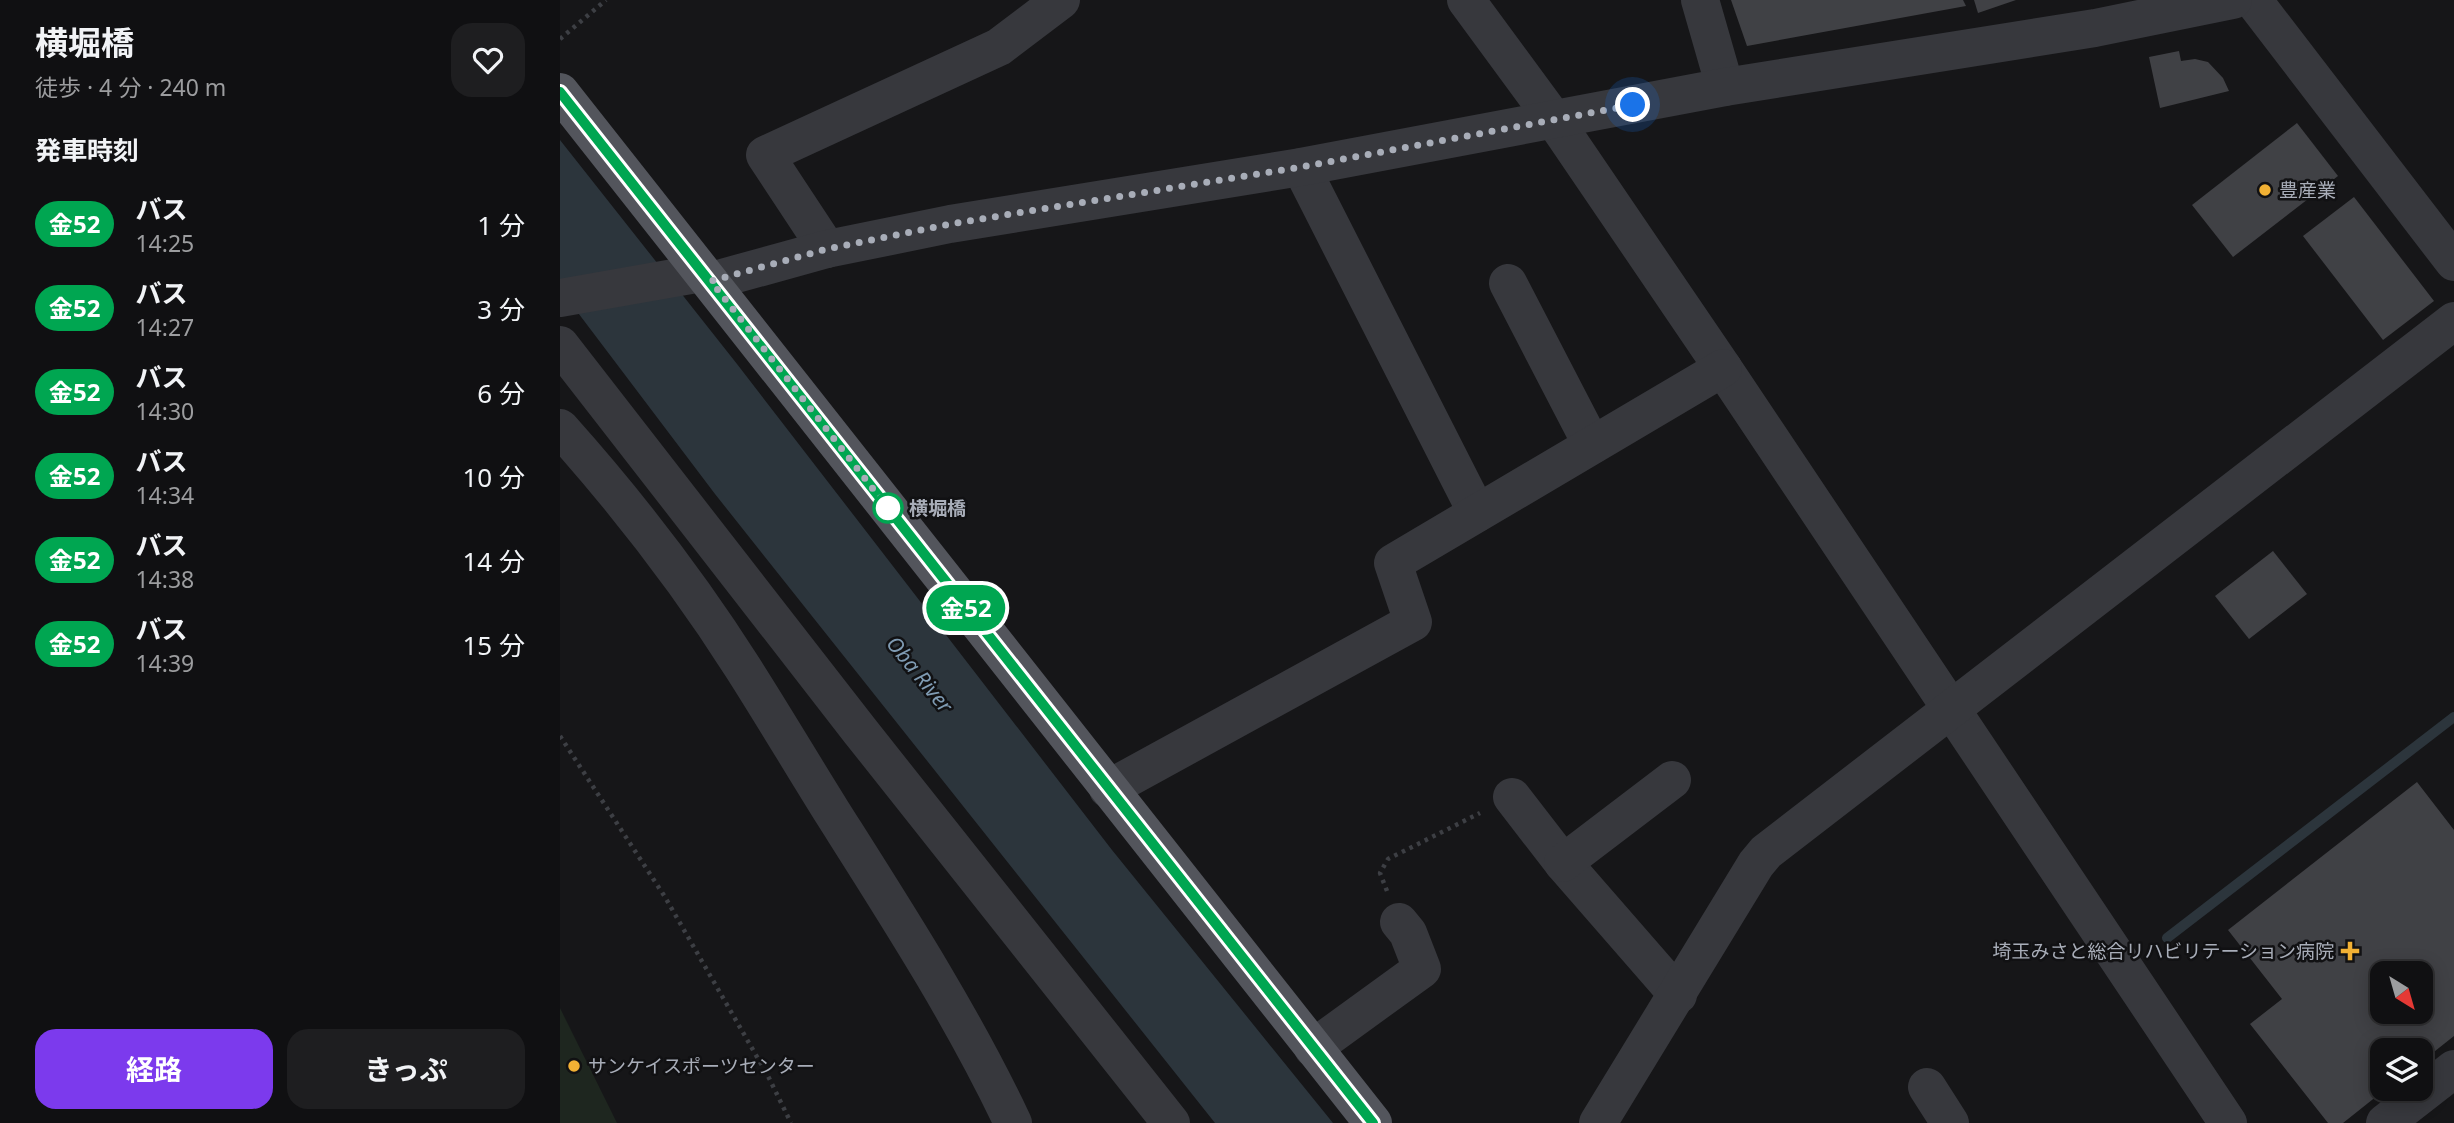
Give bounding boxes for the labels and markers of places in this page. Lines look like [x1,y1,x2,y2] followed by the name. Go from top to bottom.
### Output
[2279,177,2336,203] place label: 豊産業
[2257,182,2273,198] marker: 豊産業
[873,493,903,523] marker: 横堀橋
[909,495,966,521] place label: 横堀橋
[1992,938,2334,964] place label: 埼玉みさと総合リハビリテーション病院
[2340,941,2360,961] marker: 埼玉みさと総合リハビリテーション病院
[588,1053,815,1079] place label: サンケイスポーツセンター
[566,1058,582,1074] marker: サンケイスポーツセンター

